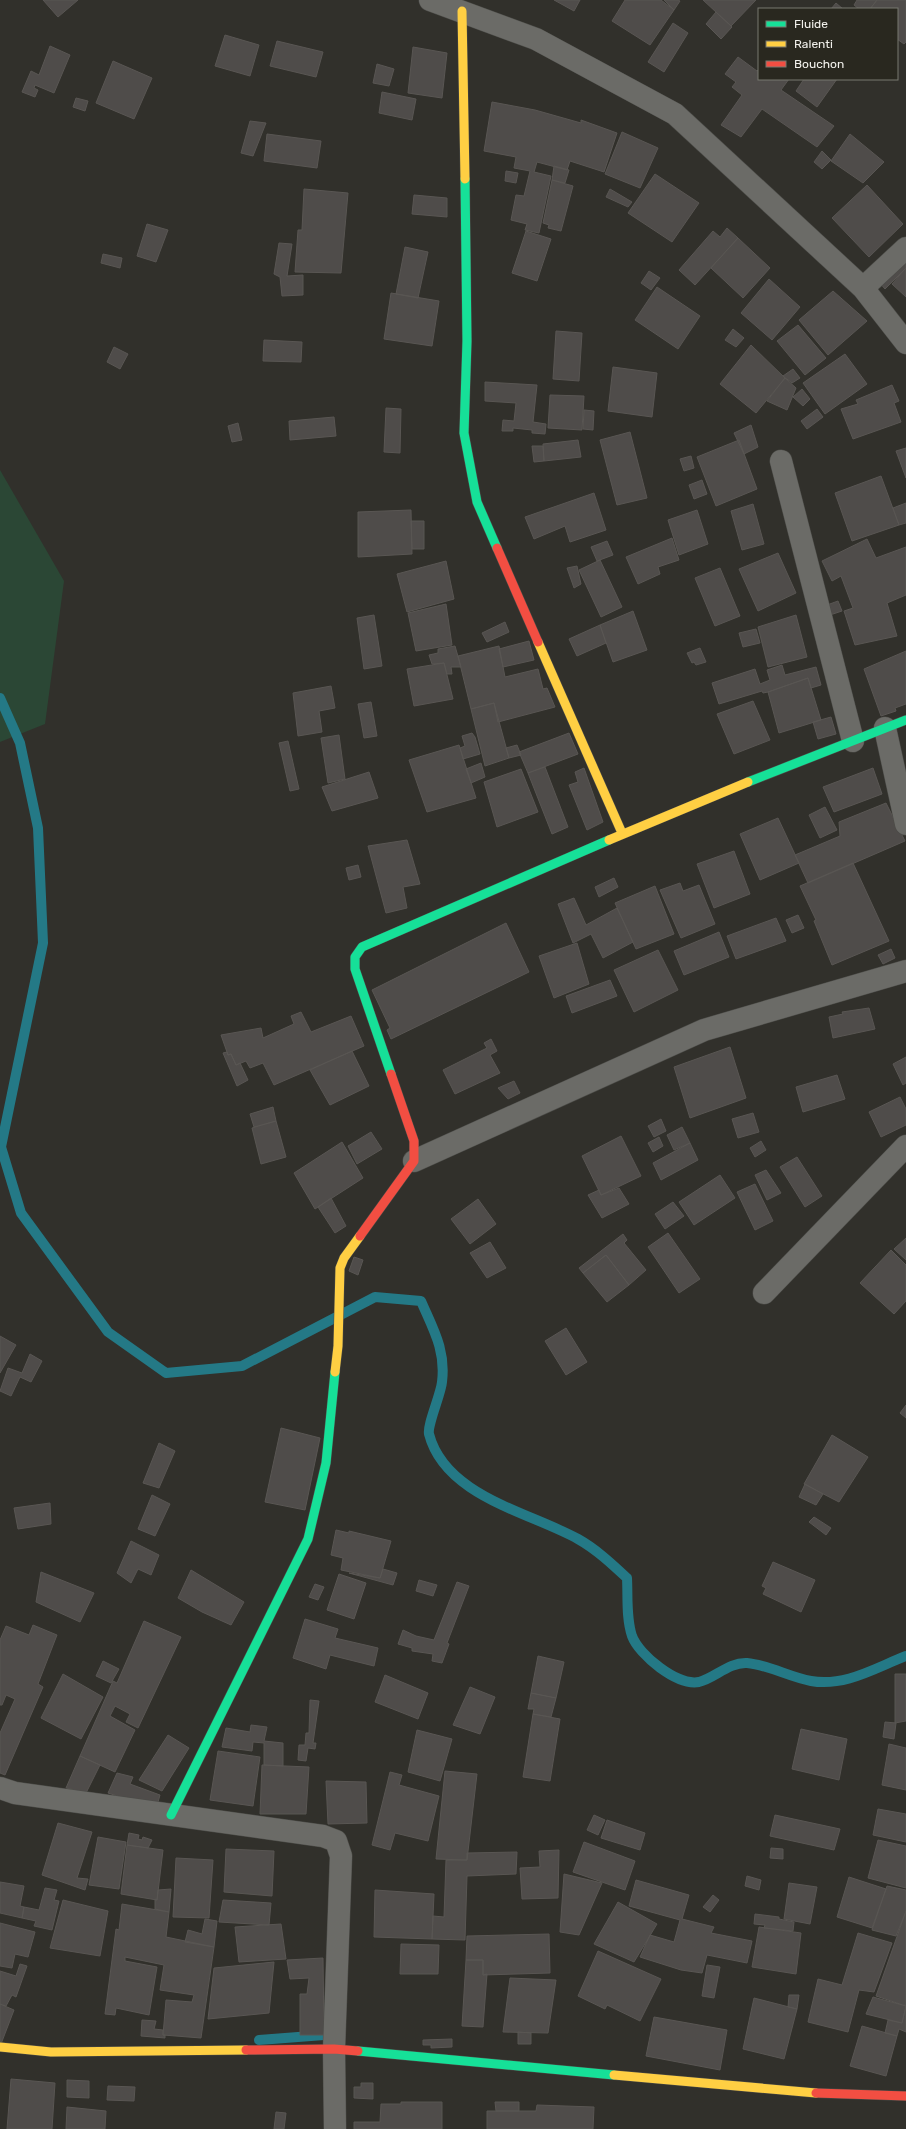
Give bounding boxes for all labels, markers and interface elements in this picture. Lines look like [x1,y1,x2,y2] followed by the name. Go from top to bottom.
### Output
[758,8,898,80] legend
[794,17,828,31] text: Fluide
[794,37,833,51] text: Ralenti
[794,57,844,71] text: Bouchon

